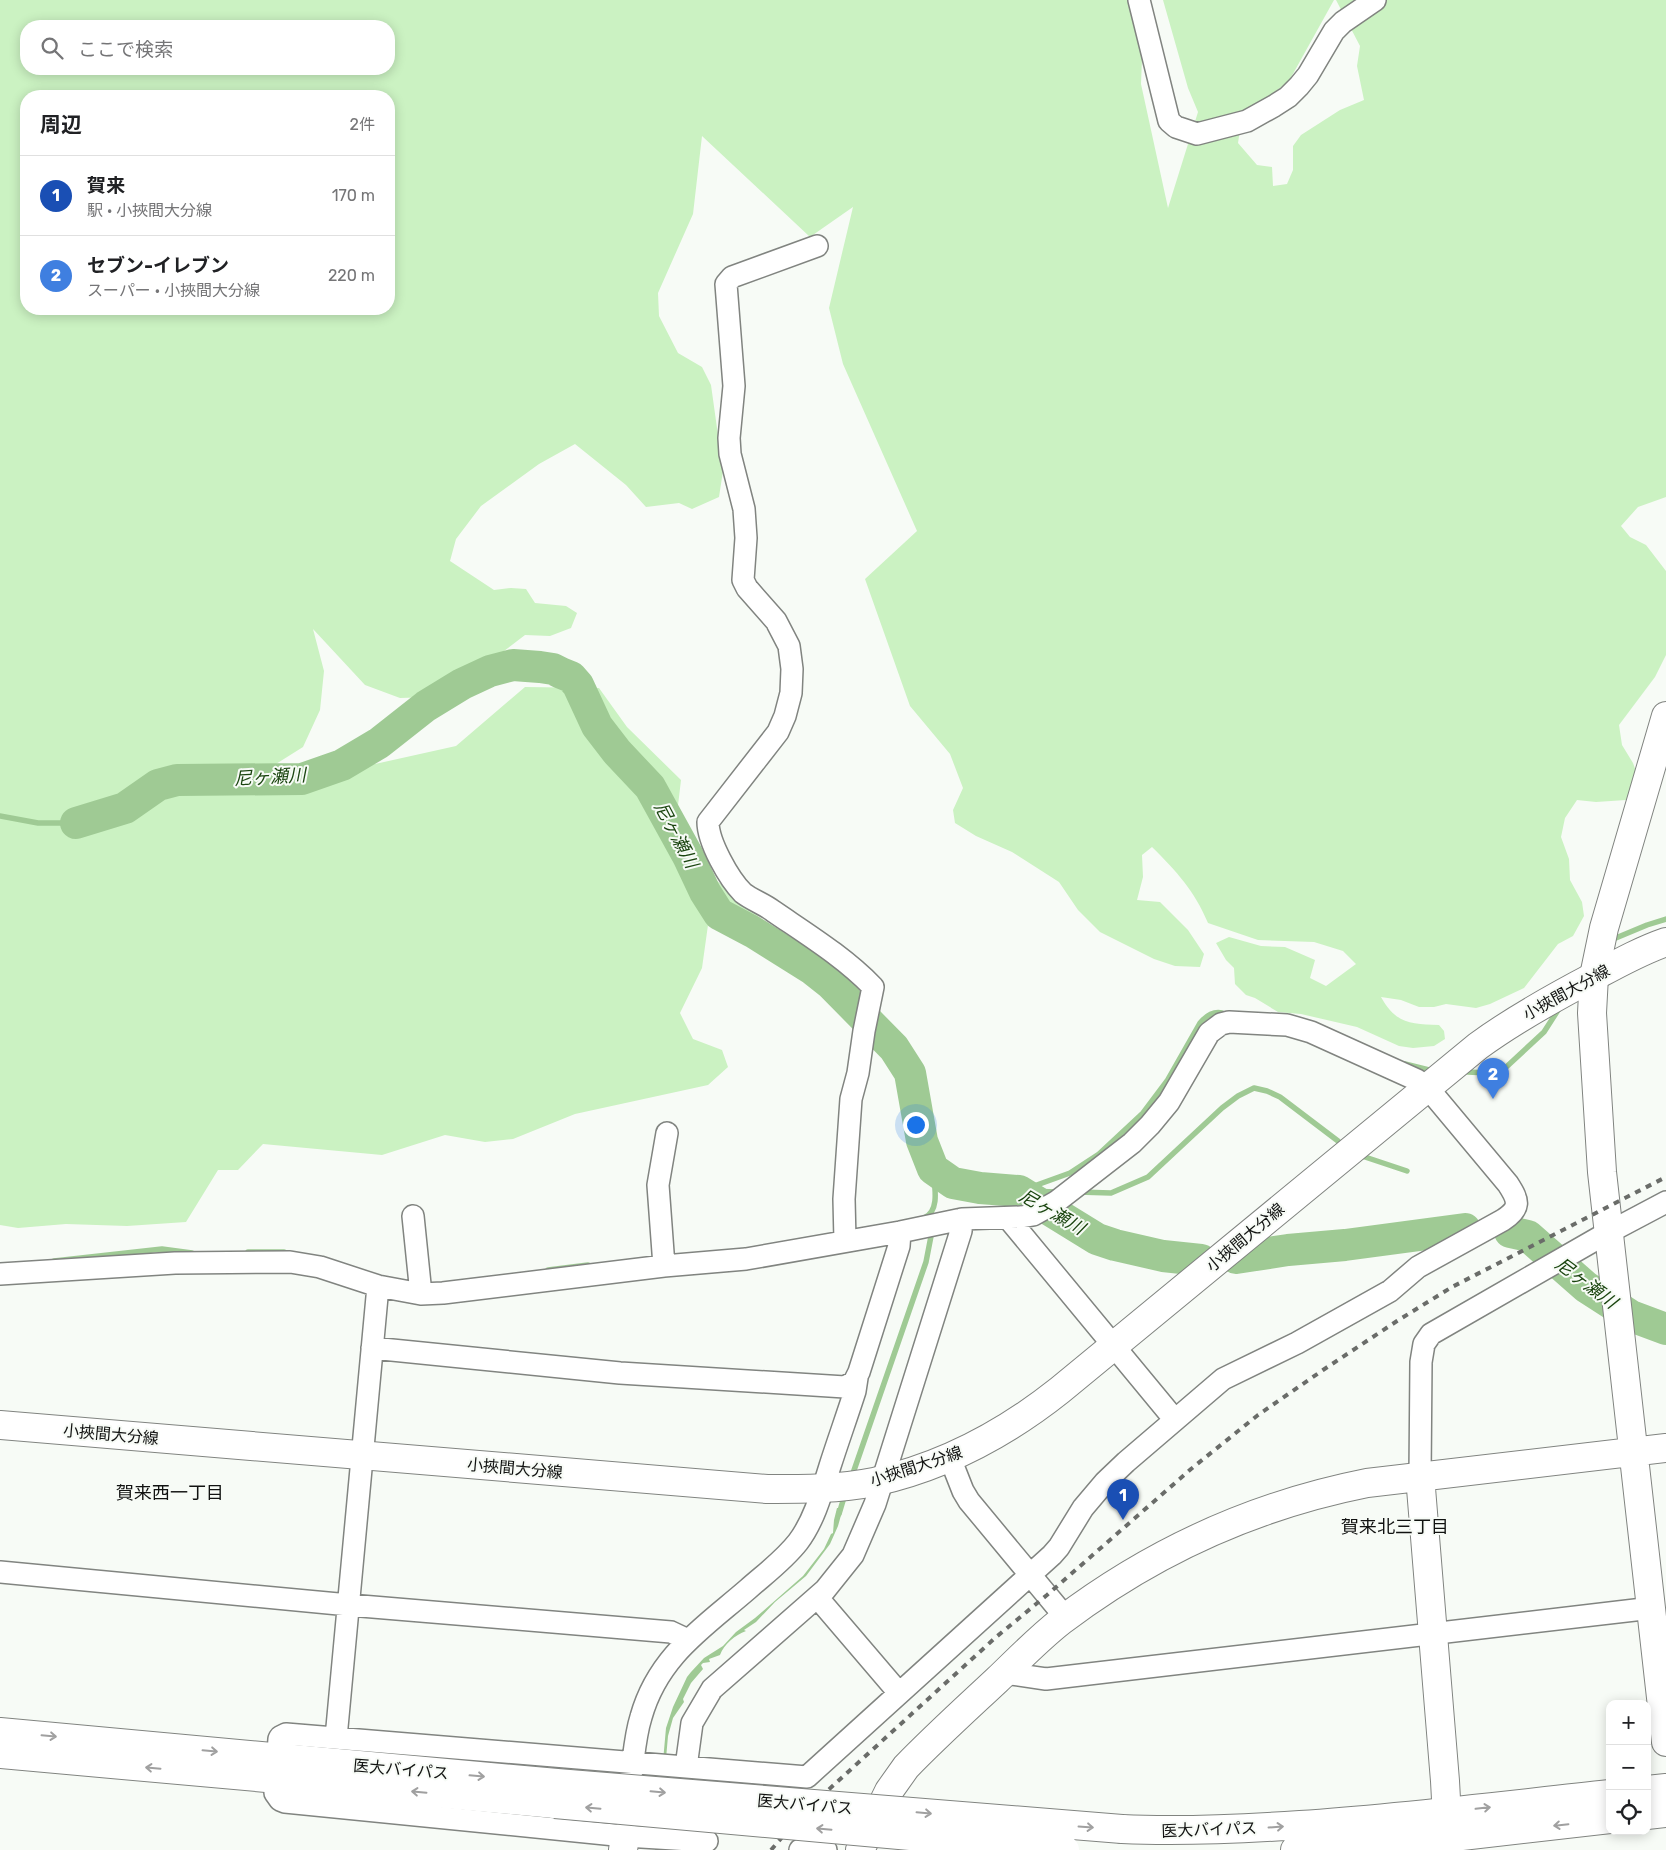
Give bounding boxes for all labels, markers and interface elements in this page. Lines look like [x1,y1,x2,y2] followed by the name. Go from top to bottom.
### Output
[20,20,395,75] search box
[38,34,66,62] icon: search
[78,38,173,61] text: ここで検索
[40,112,82,137] text: 周辺
[350,115,375,134] text: 2件
[87,174,125,197] text: 賀来
[52,186,60,205] text: 1
[332,186,375,205] text: 170 m
[87,201,212,220] text: 駅 · 小挾間大分線
[87,254,229,277] text: セブン-イレブン
[51,266,61,285] text: 2
[328,266,375,285] text: 220 m
[87,281,260,300] text: スーパー · 小挾間大分線
[233,764,309,790] water label: 尼ヶ瀬川
[649,798,704,874] water label: 尼ヶ瀬川
[1520,961,1613,1024] street label: 小挾間大分線
[1477,1058,1509,1099] pin: 2
[903,1112,929,1138] your location
[1015,1184,1090,1241] water label: 尼ヶ瀬川
[1202,1199,1288,1276] street label: 小挾間大分線
[1551,1253,1623,1315] water label: 尼ヶ瀬川
[62,1421,160,1448] street label: 小挾間大分線
[868,1443,965,1490] street label: 小挾間大分線
[466,1455,564,1482] street label: 小挾間大分線
[1107,1479,1139,1520] pin: 1
[116,1482,224,1504] district label: 賀来西一丁目
[1341,1516,1449,1538] district label: 賀来北三丁目
[1606,1700,1651,1835] map controls
[1606,1700,1651,1745] button: +
[40,1731,56,1741] one-way arrow
[1606,1745,1651,1790] button: −
[202,1746,218,1756] one-way arrow
[352,1756,449,1783] street label: 医大バイパス
[145,1763,161,1773] one-way arrow
[468,1771,484,1781] one-way arrow
[411,1787,427,1797] one-way arrow
[649,1787,665,1796] one-way arrow
[1606,1790,1651,1835] button: locate
[756,1791,853,1818] street label: 医大バイパス
[585,1803,601,1813] one-way arrow
[1475,1803,1491,1813] one-way arrow
[916,1809,932,1818] one-way arrow
[1161,1818,1257,1841] street label: 医大バイパス
[1554,1820,1570,1830] one-way arrow
[1078,1822,1094,1831] one-way arrow
[1268,1822,1284,1831] one-way arrow
[817,1824,833,1833] one-way arrow

